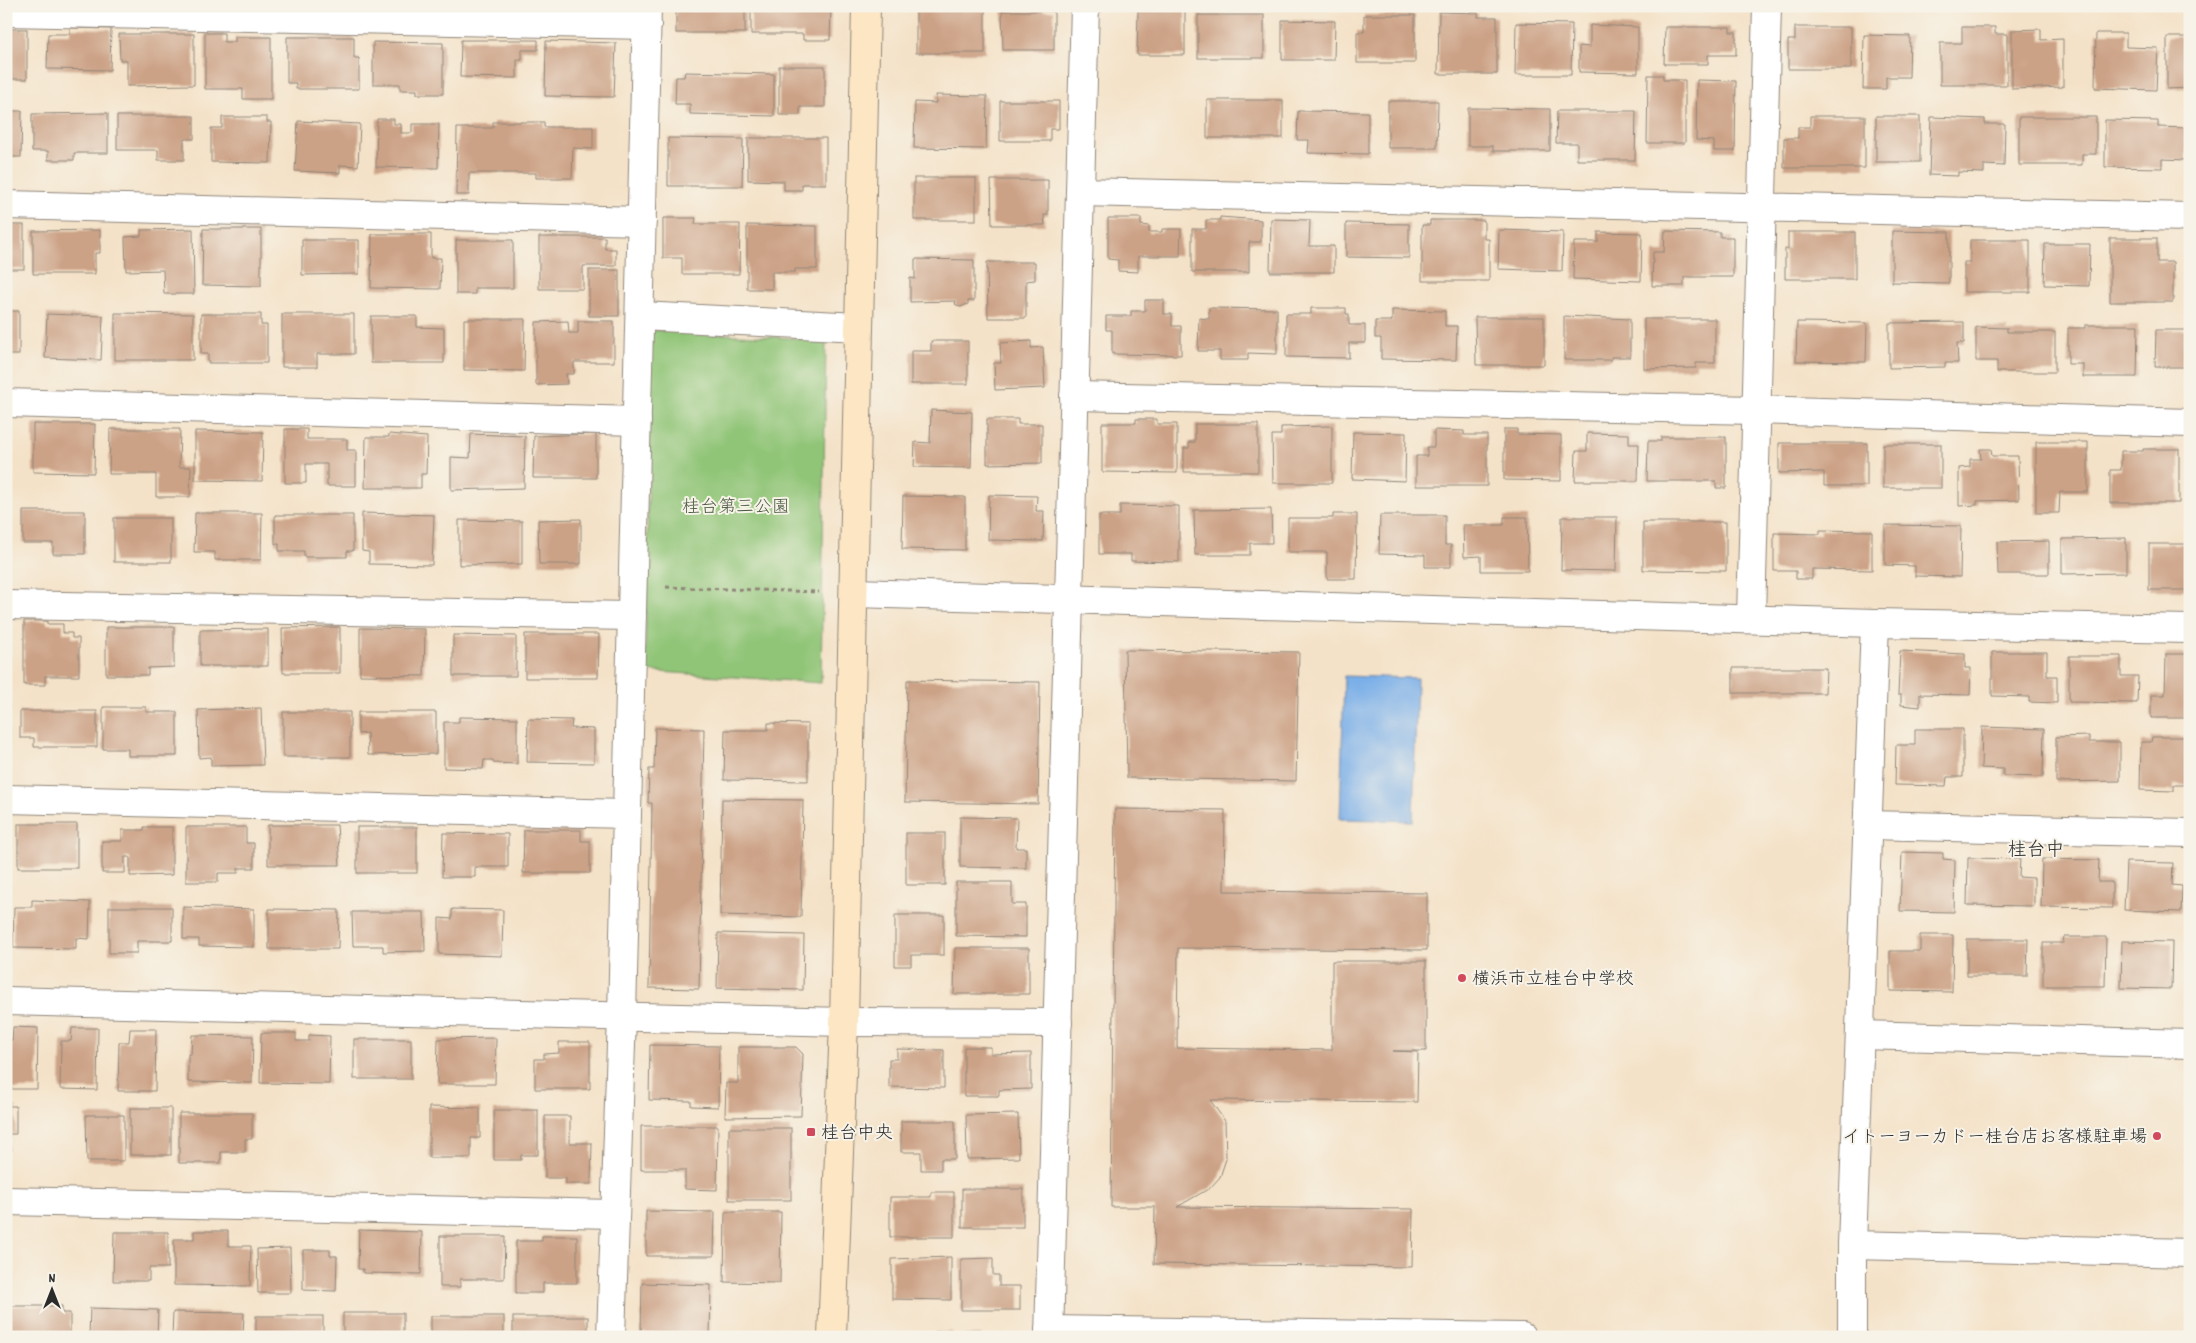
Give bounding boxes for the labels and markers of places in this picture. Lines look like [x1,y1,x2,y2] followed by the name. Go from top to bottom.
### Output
[1472,968,1634,993] place label: 横浜市立桂台中学校
[1456,972,1468,984] marker: 横浜市立桂台中学校
[821,1122,893,1147] place label: 桂台中央
[805,1126,817,1138] marker: 桂台中央
[1842,1126,2147,1151] place label: イトーヨーカドー桂台店お客様駐車場
[2151,1130,2163,1142] marker: イトーヨーカドー桂台店お客様駐車場

